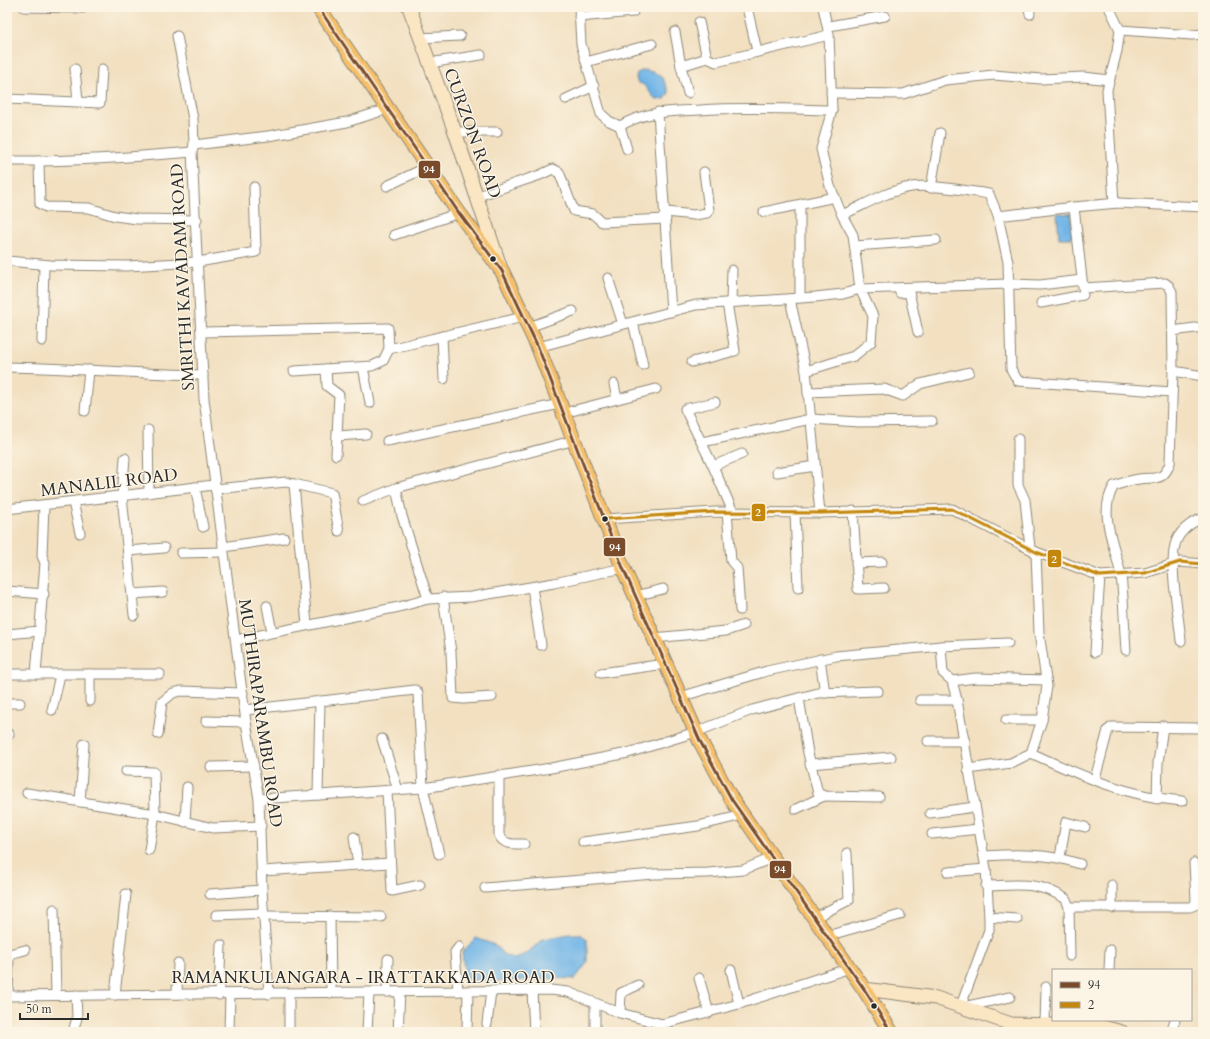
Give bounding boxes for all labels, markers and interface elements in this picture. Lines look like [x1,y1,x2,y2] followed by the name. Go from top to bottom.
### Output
[438,65,507,202] street label: CURZON ROAD
[418,160,441,179] line badge: 94
[423,162,435,177] text: 94
[165,163,200,391] street label: SMRITHI KAVADAM ROAD
[488,254,498,264] unlabelled marker
[39,463,179,502] street label: MANALIL ROAD
[751,503,766,522] line badge: 2
[755,505,761,520] text: 2
[600,514,610,524] unlabelled marker
[603,537,626,557] line badge: 94
[609,540,621,555] text: 94
[1047,549,1062,568] line badge: 2
[1051,552,1057,567] text: 2
[233,597,288,829] street label: MUTHIRAPARAMBU ROAD
[769,860,792,879] line badge: 94
[774,862,786,877] text: 94
[172,966,555,989] street label: RAMANKULANGARA - IRATTAKKADA ROAD
[1052,969,1192,1021] legend
[1088,977,1100,993] text: 94
[20,995,88,1021] scale bar
[1088,997,1094,1013] text: 2
[26,1001,53,1017] text: 50 m
[869,1001,879,1011] unlabelled marker

